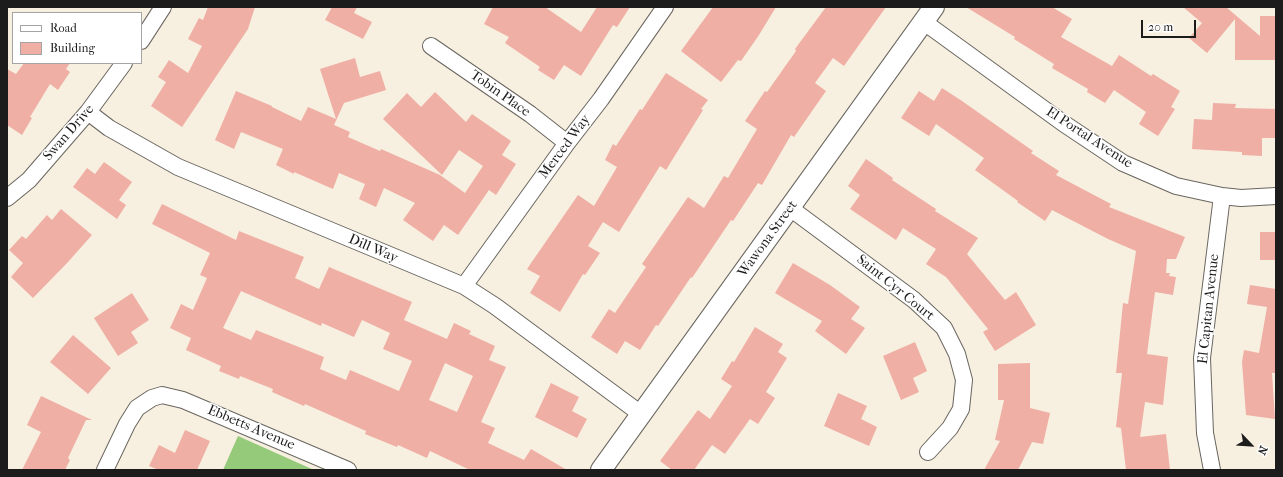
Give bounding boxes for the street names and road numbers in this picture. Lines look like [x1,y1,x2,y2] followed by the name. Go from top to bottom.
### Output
[467,67,533,121] street label: Tobin Place
[40,101,98,165] street label: Swan Drive
[1042,104,1136,172] street label: El Portal Avenue
[536,112,594,182] street label: Merced Way
[735,197,801,281] street label: Wawona Street
[346,231,400,267] street label: Dill Way
[853,252,937,324] street label: Saint Cyr Court
[1195,253,1223,365] street label: El Capitan Avenue
[205,402,297,454] street label: Ebbetts Avenue

